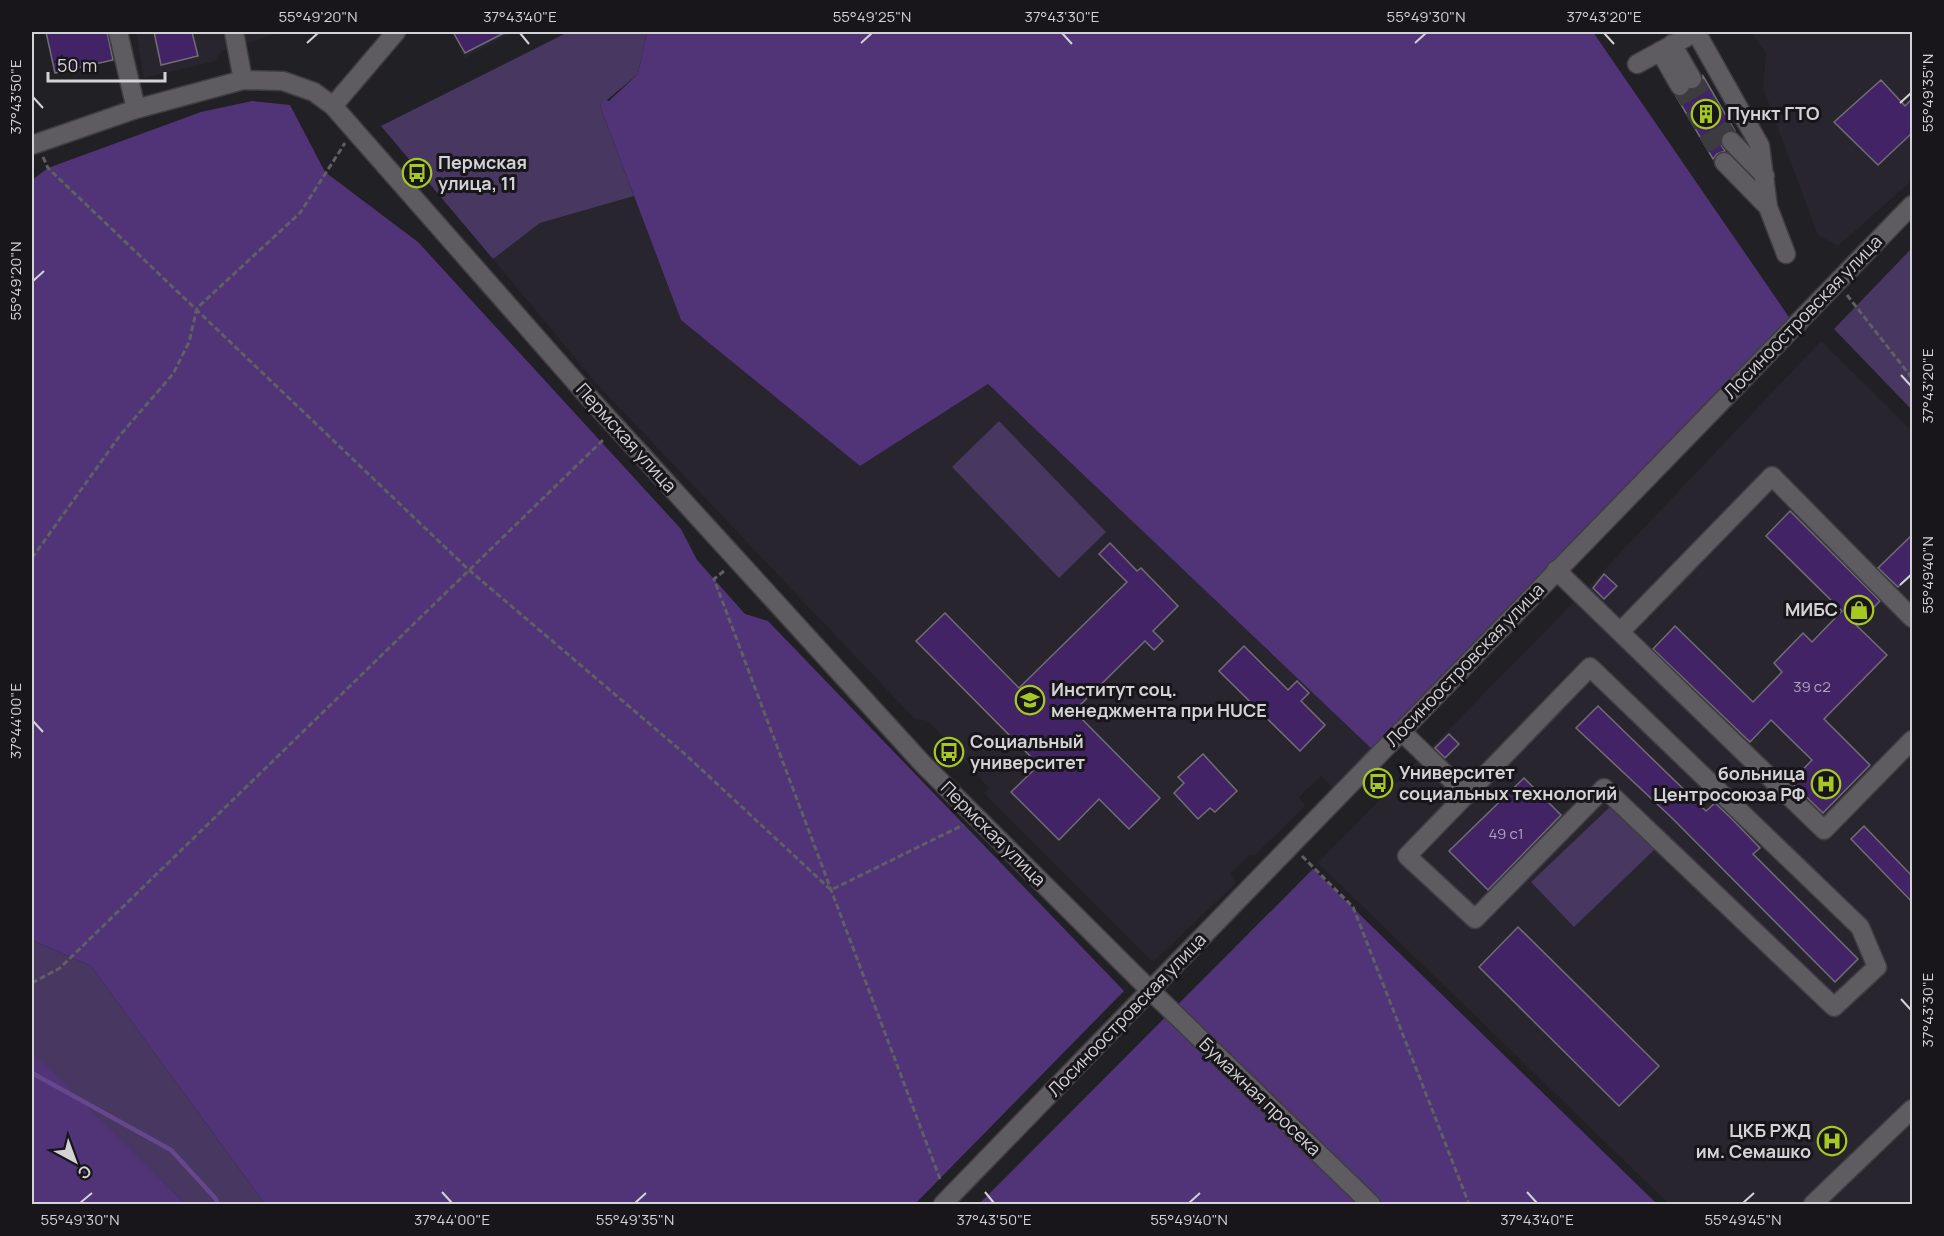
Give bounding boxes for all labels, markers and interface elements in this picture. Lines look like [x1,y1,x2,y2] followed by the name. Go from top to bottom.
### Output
[278,6,358,27] text: 55°49'20"N
[483,6,557,27] text: 37°43'40"E
[833,6,911,27] text: 55°49'25"N
[1025,6,1099,27] text: 37°43'30"E
[1387,6,1465,27] text: 55°49'30"N
[1566,6,1642,27] text: 37°43'20"E
[48,45,165,83] scale bar
[57,53,97,77] text: 50 m
[1917,54,1938,132] text: 55°49'35"N
[5,59,26,135] text: 37°43'50"E
[1690,98,1722,130] building icon: Пункт ГТО
[1727,101,1819,125] place label: Пункт ГТО
[438,150,527,195] place label: Пермская улица, 11
[401,157,433,189] bus stop icon: Пермская улица, 11
[1718,229,1887,403] street label: Лосиноостровская улица
[5,241,26,321] text: 55°49'20"N
[1917,348,1938,424] text: 37°43'20"E
[571,378,682,497] street label: Пермская улица
[1917,536,1938,614] text: 55°49'40"N
[1380,577,1549,751] street label: Лосиноостровская улица
[1843,594,1875,626] shop icon: МИБС
[1785,597,1838,621] place label: МИБС
[1793,676,1831,697] house number: 39 с2
[1051,677,1267,722] place label: Институт соц. менеджмента при HUCE
[5,683,26,759] text: 37°44'00"E
[1014,684,1046,716] school or university icon: Институт соц. менеджмента при HUCE
[970,729,1086,774] place label: Социальный университет
[933,736,965,768] bus stop icon: Социальный университет
[1399,760,1617,805] place label: Университет социальных технологий
[1653,761,1805,806] place label: больница Центросоюза РФ
[1362,767,1394,799] bus stop icon: Университет социальных технологий
[1810,768,1842,800] hospital icon: больница Центросоюза РФ
[936,776,1051,891] street label: Пермская улица
[1488,823,1524,844] house number: 49 с1
[1042,927,1211,1101] street label: Лосиноостровская улица
[1917,973,1938,1047] text: 37°43'30"E
[1195,1032,1327,1161] street label: Бумажная просека
[1696,1118,1811,1163] place label: ЦКБ РЖД им. Семашко
[1816,1125,1848,1157] hospital icon: ЦКБ РЖД им. Семашко
[45,1131,105,1191] north arrow
[73,1160,97,1185] text: С
[41,1209,119,1230] text: 55°49'30"N
[414,1209,490,1230] text: 37°44'00"E
[596,1209,674,1230] text: 55°49'35"N
[956,1209,1032,1230] text: 37°43'50"E
[1150,1209,1228,1230] text: 55°49'40"N
[1500,1209,1574,1230] text: 37°43'40"E
[1704,1209,1782,1230] text: 55°49'45"N

